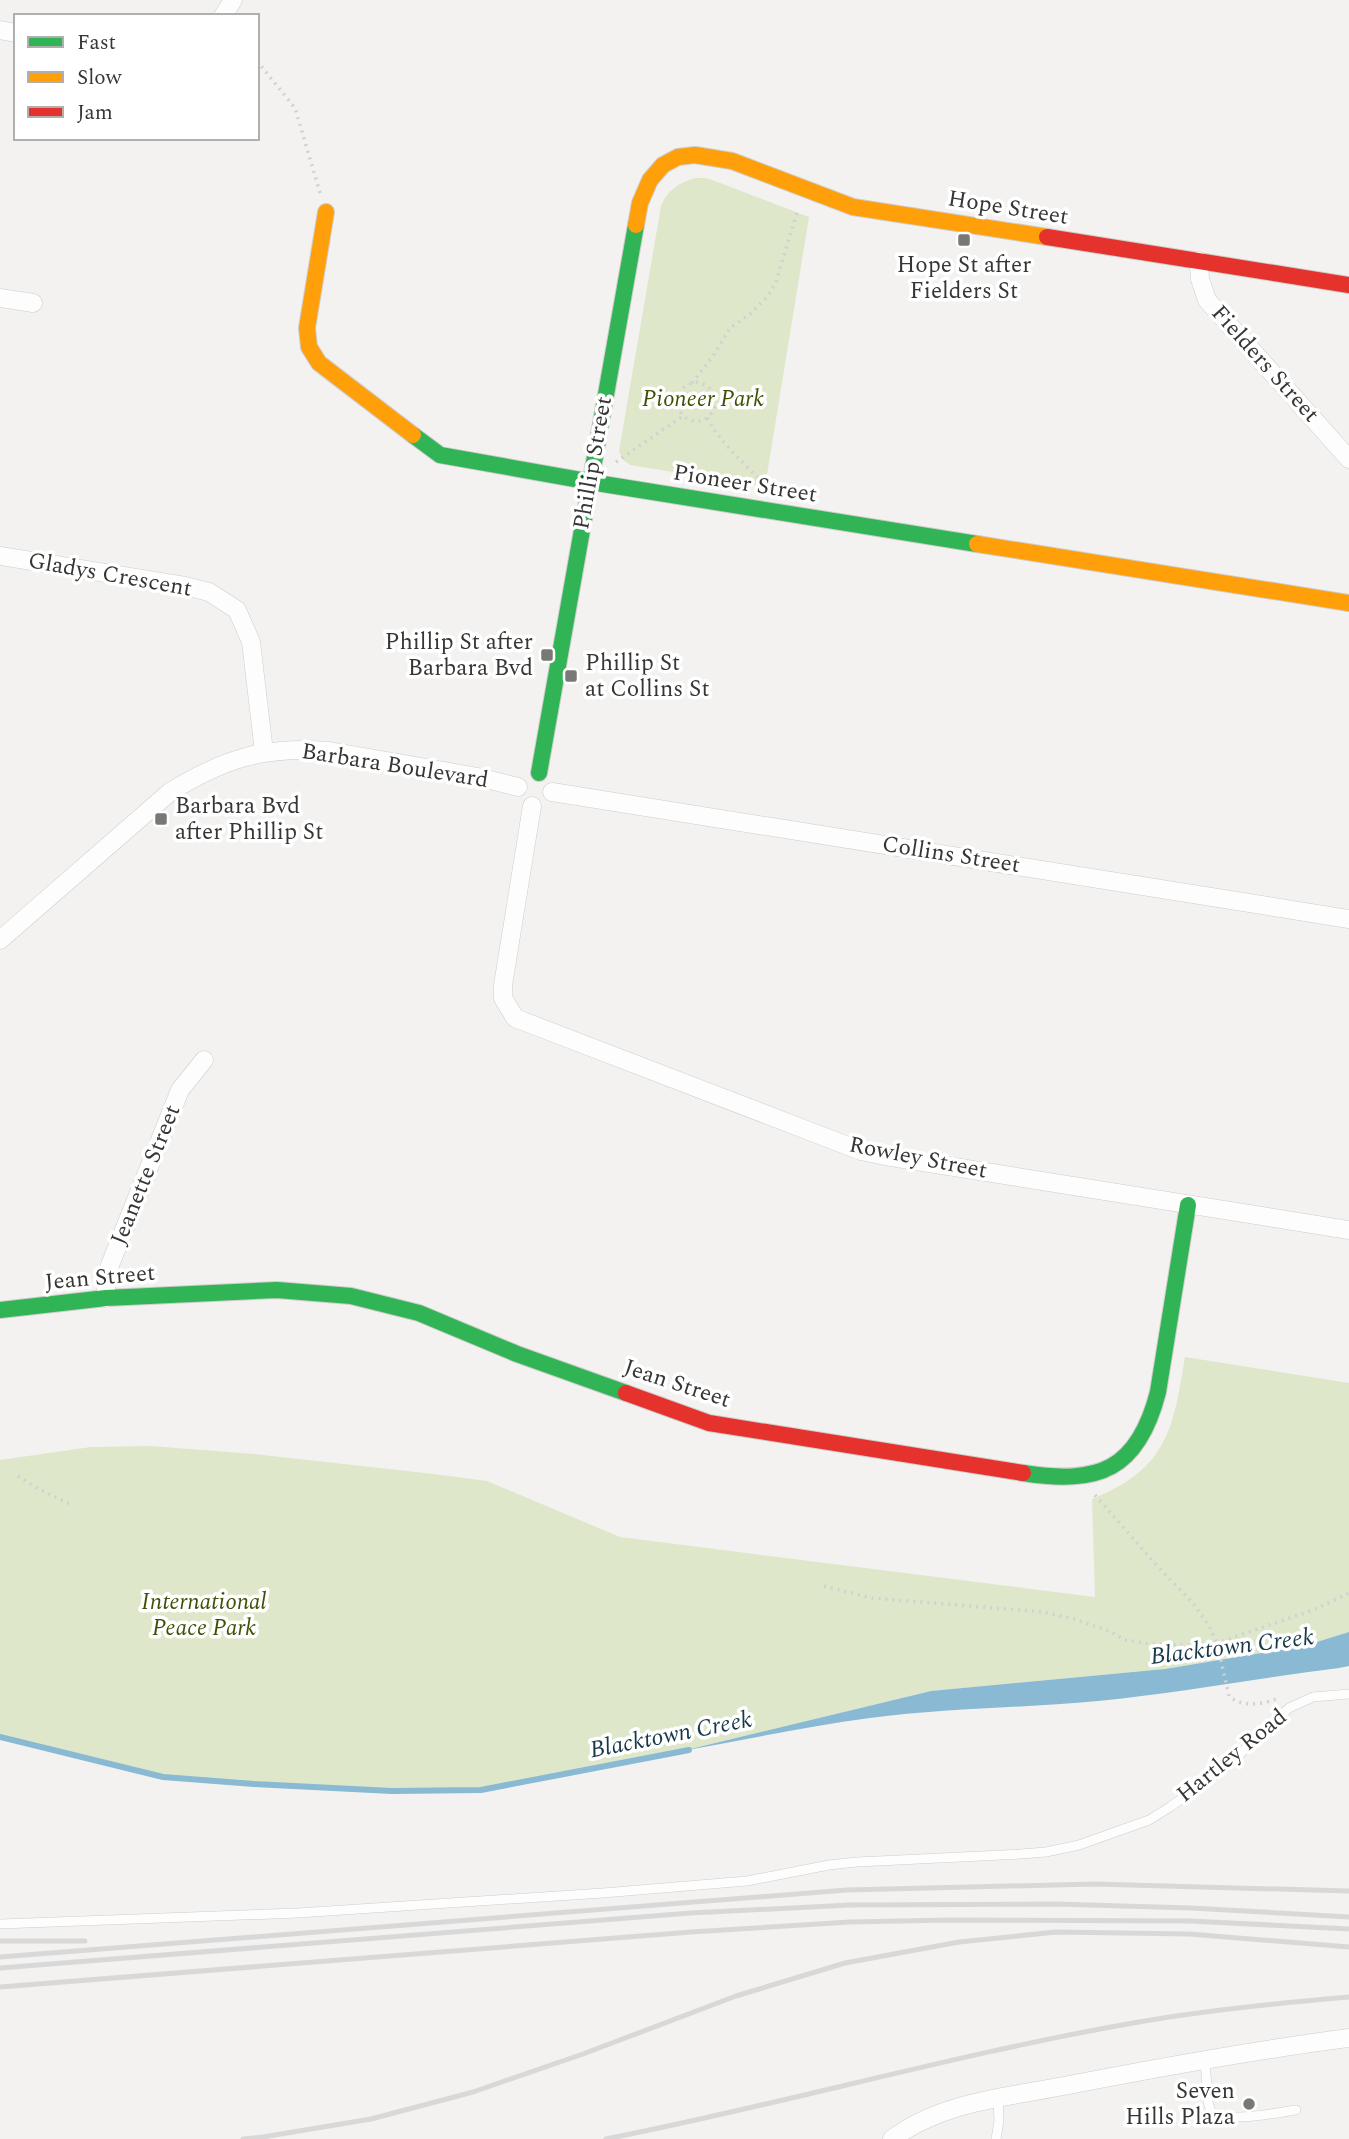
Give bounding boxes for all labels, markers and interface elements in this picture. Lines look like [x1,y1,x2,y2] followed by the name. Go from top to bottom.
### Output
[14,14,259,140] legend
[77,27,116,59] text: Fast
[77,62,123,94] text: Slow
[77,97,113,129] text: Jam
[945,181,1071,235] street label: Hope Street
[956,232,972,248] marker: Hope St after Fielders St
[897,248,1031,309] place label: Hope St after Fielders St
[1202,297,1328,431] street label: Fielders Street
[642,382,764,417] park label: Pioneer Park
[564,393,622,533] street label: Phillip Street
[671,455,819,513] street label: Pioneer Street
[25,543,195,607] street label: Gladys Crescent
[385,625,533,686] place label: Phillip St after Barbara Bvd
[585,646,710,707] place label: Phillip St at Collins St
[539,647,555,663] marker: Phillip St after Barbara Bvd
[563,668,579,684] marker: Phillip St at Collins St
[299,734,491,798] street label: Barbara Boulevard
[175,789,323,850] place label: Barbara Bvd after Phillip St
[153,811,169,827] marker: Barbara Bvd after Phillip St
[879,827,1023,883] street label: Collins Street
[102,1099,190,1251] street label: Jeanette Street
[846,1127,990,1189] street label: Rowley Street
[43,1256,157,1300] street label: Jean Street
[619,1350,735,1418] street label: Jean Street
[142,1585,267,1646] park label: International Peace Park
[1148,1619,1316,1675] water label: Blacktown Creek
[1169,1700,1295,1812] street label: Hartley Road
[587,1702,755,1768] water label: Blacktown Creek
[1125,2074,1235,2135] place label: Seven Hills Plaza
[1241,2096,1257,2112] marker: Seven Hills Plaza

